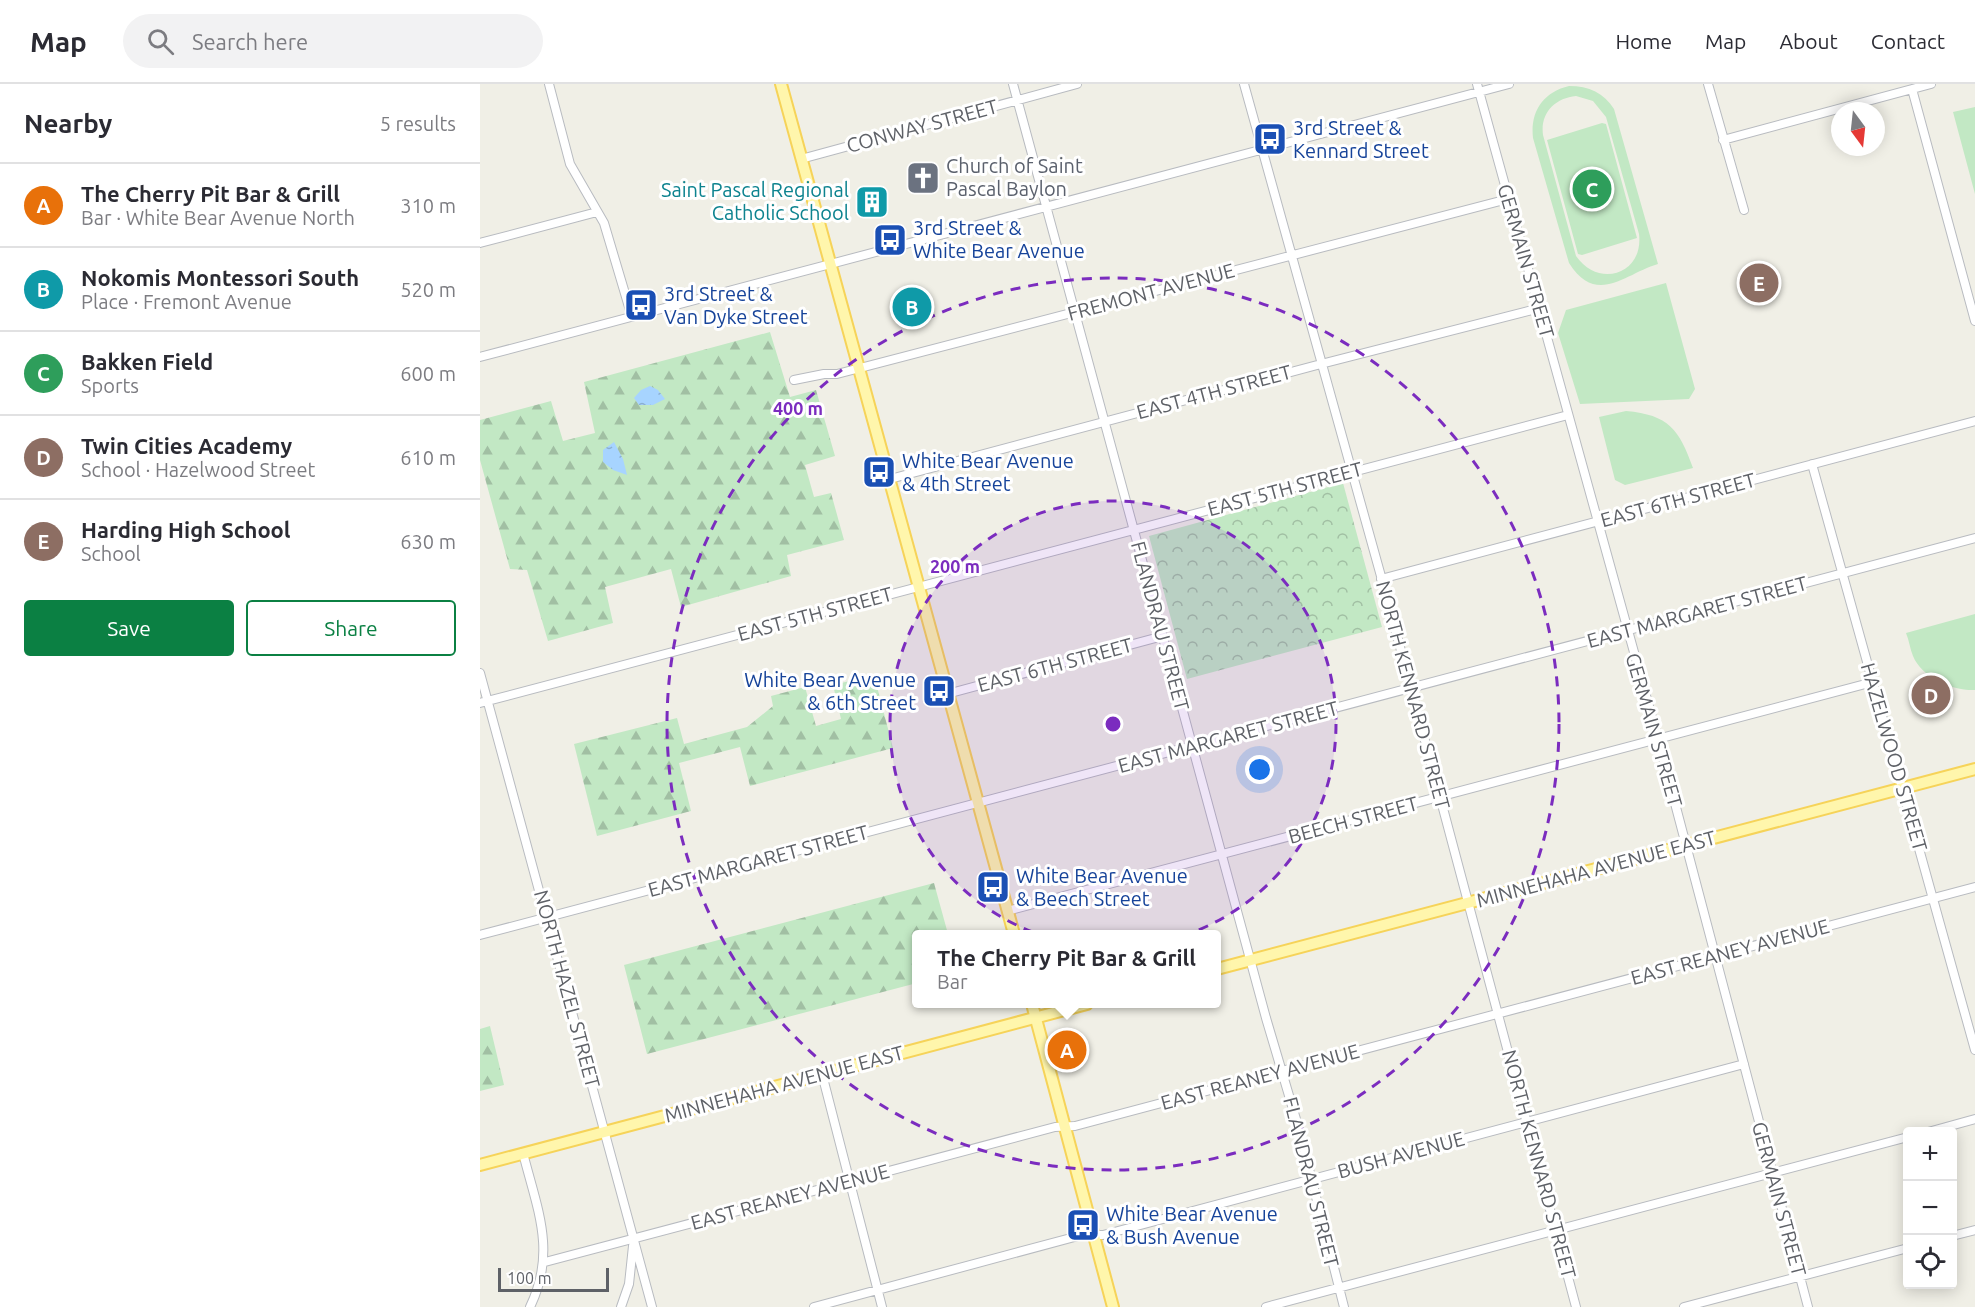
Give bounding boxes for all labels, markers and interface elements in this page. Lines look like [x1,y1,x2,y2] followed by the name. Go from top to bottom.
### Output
[123,14,543,68] search box
[144,25,177,58] icon: search
[30,26,87,57] text: Map
[192,29,308,54] text: Search here
[1615,29,1672,53] text: Home
[1705,29,1746,53] text: Map
[1779,29,1838,53] text: About
[1871,29,1945,53] text: Contact
[844,94,1000,157] street label: CONWAY STREET
[1831,102,1885,156] north arrow
[24,109,112,138] text: Nearby
[380,112,456,135] text: 5 results
[1293,116,1429,162] place label: 3rd Street & Kennard Street
[1252,121,1288,157] bus stop icon: 3rd Street & Kennard Street
[946,154,1083,200] place label: Church of Saint Pascal Baylon
[905,160,941,196] church icon: Church of Saint Pascal Baylon
[1572,166,1612,212] pin: C
[661,178,849,224] place label: Saint Pascal Regional Catholic School
[81,181,340,206] text: The Cherry Pit Bar & Grill
[1494,181,1559,340] street label: GERMAIN STREET
[854,184,890,220] building icon: Saint Pascal Regional Catholic School
[36,194,51,217] text: A
[400,194,456,217] text: 310 m
[81,206,355,229] text: Bar · White Bear Avenue North
[913,216,1085,262] place label: 3rd Street & White Bear Avenue
[872,222,908,258] bus stop icon: 3rd Street & White Bear Avenue
[1065,258,1237,325] street label: FREMONT AVENUE
[1740,260,1778,306] pin: E
[81,265,359,290] text: Nokomis Montessori South
[37,278,50,301] text: B
[400,278,456,301] text: 520 m
[664,282,808,328] place label: 3rd Street & Van Dyke Street
[892,284,932,330] pin: B
[623,287,659,323] bus stop icon: 3rd Street & Van Dyke Street
[81,290,292,313] text: Place · Fremont Avenue
[81,349,213,374] text: Bakken Field
[1134,360,1294,423] street label: EAST 4TH STREET
[37,362,50,385] text: C
[400,362,456,385] text: 600 m
[81,374,139,397] text: Sports
[773,398,823,418] text: 400 m
[81,433,292,458] text: Twin Cities Academy
[36,446,51,469] text: D
[400,446,456,469] text: 610 m
[902,449,1074,495] place label: White Bear Avenue & 4th Street
[861,454,897,490] bus stop icon: White Bear Avenue & 4th Street
[1205,457,1365,520] street label: EAST 5TH STREET
[81,458,315,481] text: School · Hazelwood Street
[1598,468,1758,531] street label: EAST 6TH STREET
[81,517,291,542] text: Harding High School
[38,530,49,553] text: E
[400,530,456,553] text: 630 m
[1127,539,1194,713] street label: FLANDRAU STREET
[81,542,141,565] text: School
[930,556,980,576] text: 200 m
[1584,571,1809,652] street label: EAST MARGARET STREET
[1372,578,1455,812] street label: NORTH KENNARD STREET
[735,582,895,645] street label: EAST 5TH STREET
[24,600,234,656] button: Save
[246,600,456,656] button: Share
[975,633,1135,696] street label: EAST 6TH STREET
[1622,650,1687,809] street label: GERMAIN STREET
[1856,660,1932,854] street label: HAZELWOOD STREET
[744,668,916,714] place label: White Bear Avenue & 6th Street
[1912,672,1950,718] pin: D
[921,673,957,709] bus stop icon: White Bear Avenue & 6th Street
[1115,696,1340,777] street label: EAST MARGARET STREET
[1103,714,1123,734] centre of rings
[1245,755,1274,784] your location
[1286,791,1420,848] street label: BEECH STREET
[645,820,870,901] street label: EAST MARGARET STREET
[1474,825,1718,912] street label: MINNEHAHA AVENUE EAST
[1016,864,1188,910] place label: White Bear Avenue & Beech Street
[975,869,1011,905] bus stop icon: White Bear Avenue & Beech Street
[530,887,605,1090] street label: NORTH HAZEL STREET
[1628,914,1832,989] street label: EAST REANEY AVENUE
[912,930,1221,1008] popup
[937,945,1196,970] text: The Cherry Pit Bar & Grill
[937,970,968,993] text: Bar
[1048,1028,1086,1072] pin: A
[1158,1039,1362,1114] street label: EAST REANEY AVENUE
[662,1040,906,1127] street label: MINNEHAHA AVENUE EAST
[1498,1047,1581,1281] street label: NORTH KENNARD STREET
[1279,1094,1344,1269] street label: FLANDRAU STREET
[1748,1119,1811,1279] street label: GERMAIN STREET
[1335,1127,1467,1183] street label: BUSH AVENUE
[1903,1127,1957,1289] map controls
[1903,1127,1957,1181] button: +
[688,1159,892,1234] street label: EAST REANEY AVENUE
[1903,1181,1957,1235] button: −
[1106,1202,1278,1248] place label: White Bear Avenue & Bush Avenue
[1065,1207,1101,1243] bus stop icon: White Bear Avenue & Bush Avenue
[1903,1235,1957,1289] button: locate
[498,1265,609,1292] scale bar
[507,1269,552,1287] text: 100 m

